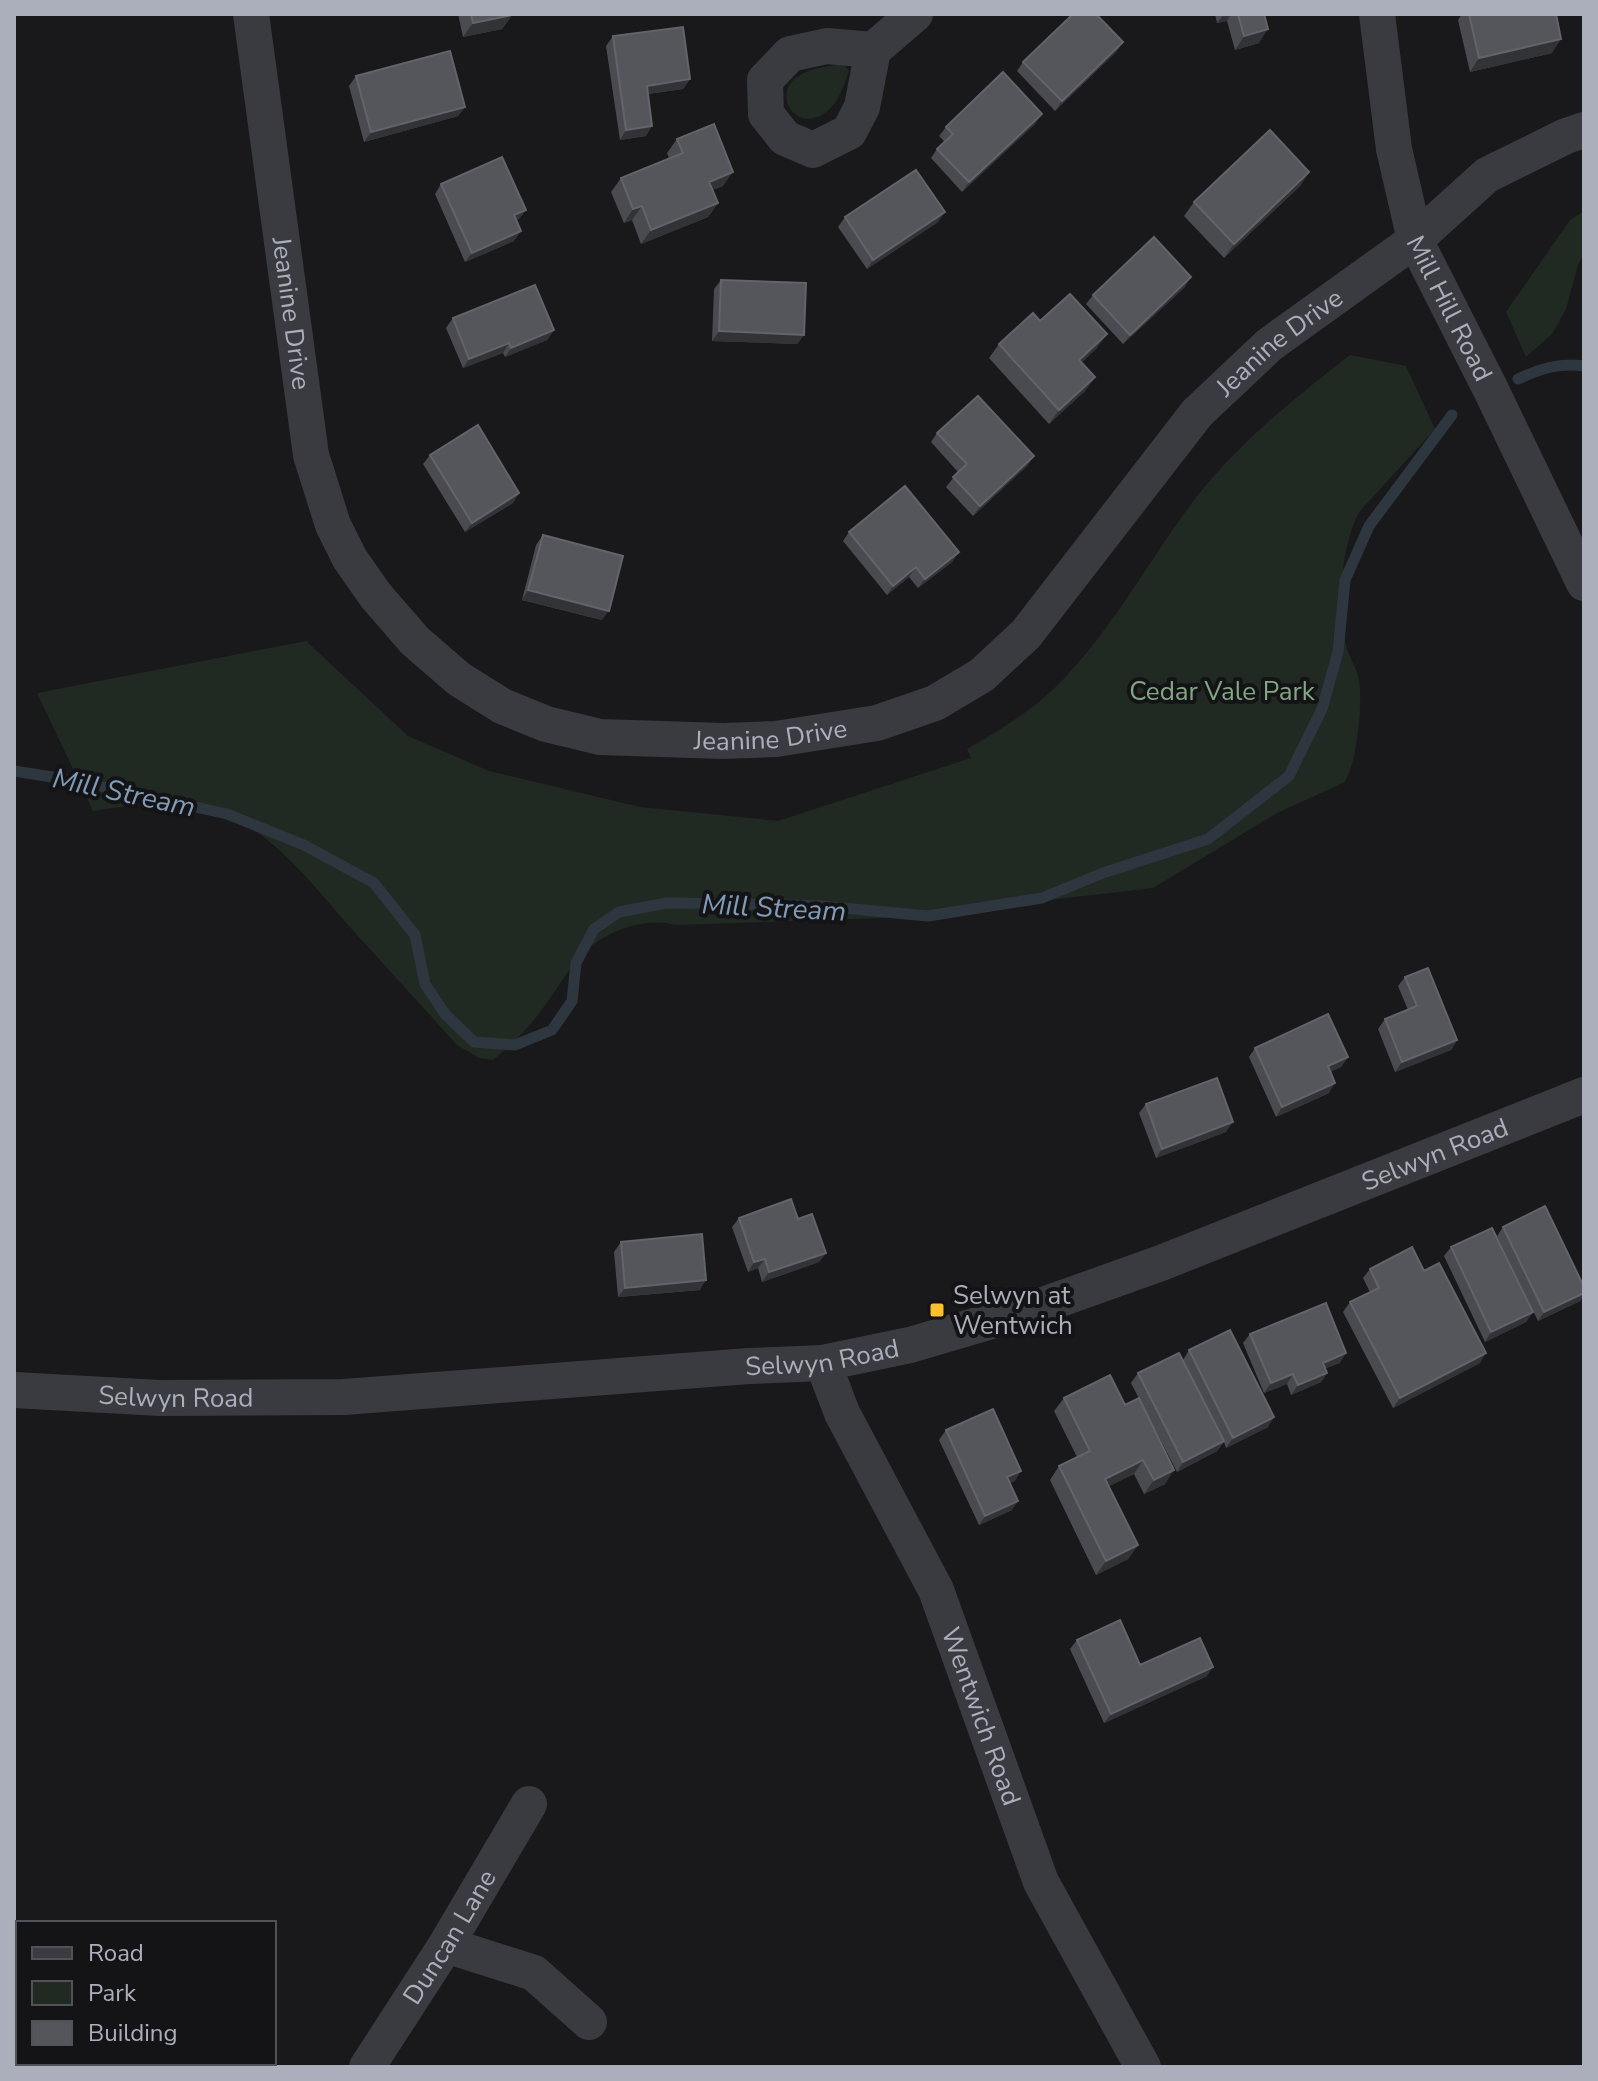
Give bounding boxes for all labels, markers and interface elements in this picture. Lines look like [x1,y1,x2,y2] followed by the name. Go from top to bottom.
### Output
[1398,230,1501,387] street label: Mill Hill Road
[264,234,319,392] street label: Jeanine Drive
[1207,280,1350,405] street label: Jeanine Drive
[1129,674,1316,709] park label: Cedar Vale Park
[692,711,849,759] street label: Jeanine Drive
[49,759,199,827] water label: Mill Stream
[701,885,847,931] water label: Mill Stream
[1356,1109,1513,1199] street label: Selwyn Road
[953,1278,1073,1343] place label: Selwyn at Wentwich
[928,1301,946,1319] marker: Selwyn at Wentwich
[744,1330,902,1384] street label: Selwyn Road
[97,1377,253,1416] street label: Selwyn Road
[933,1622,1029,1810] street label: Wentwich Road
[395,1863,504,2011] street label: Duncan Lane
[16,1921,276,2065] legend
[88,1937,144,1969] text: Road
[88,1977,137,2009] text: Park
[88,2017,178,2049] text: Building

